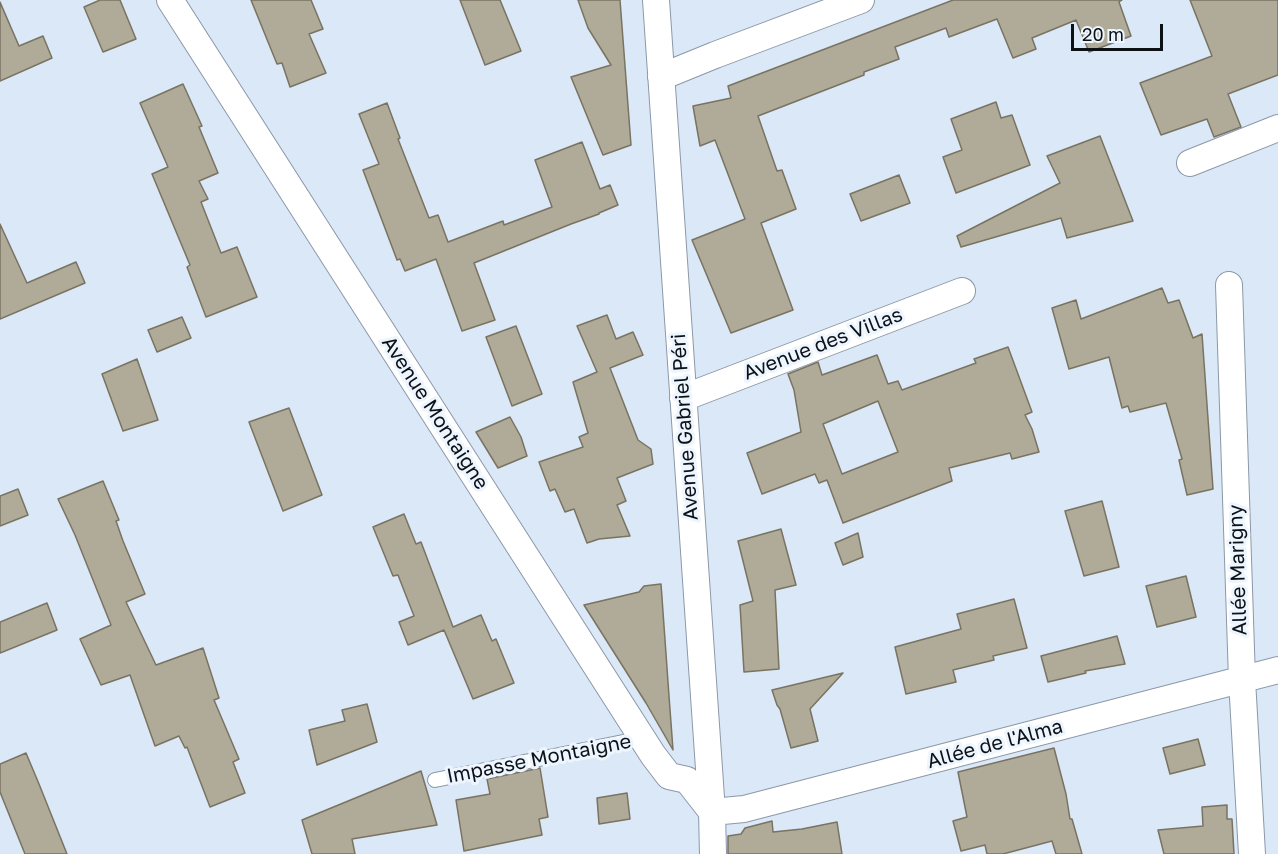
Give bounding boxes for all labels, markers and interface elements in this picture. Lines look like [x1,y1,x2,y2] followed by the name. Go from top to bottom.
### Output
[1074,12,1166,50] scale bar
[1082,23,1124,45] text: 20 m
[740,303,906,385] street label: Avenue des Villas
[377,332,493,494] street label: Avenue Montaigne
[667,333,703,521] street label: Avenue Gabriel Péri
[1224,504,1252,636] street label: Allée Marigny
[925,714,1065,774] street label: Allée de l'Alma
[445,729,633,789] street label: Impasse Montaigne

